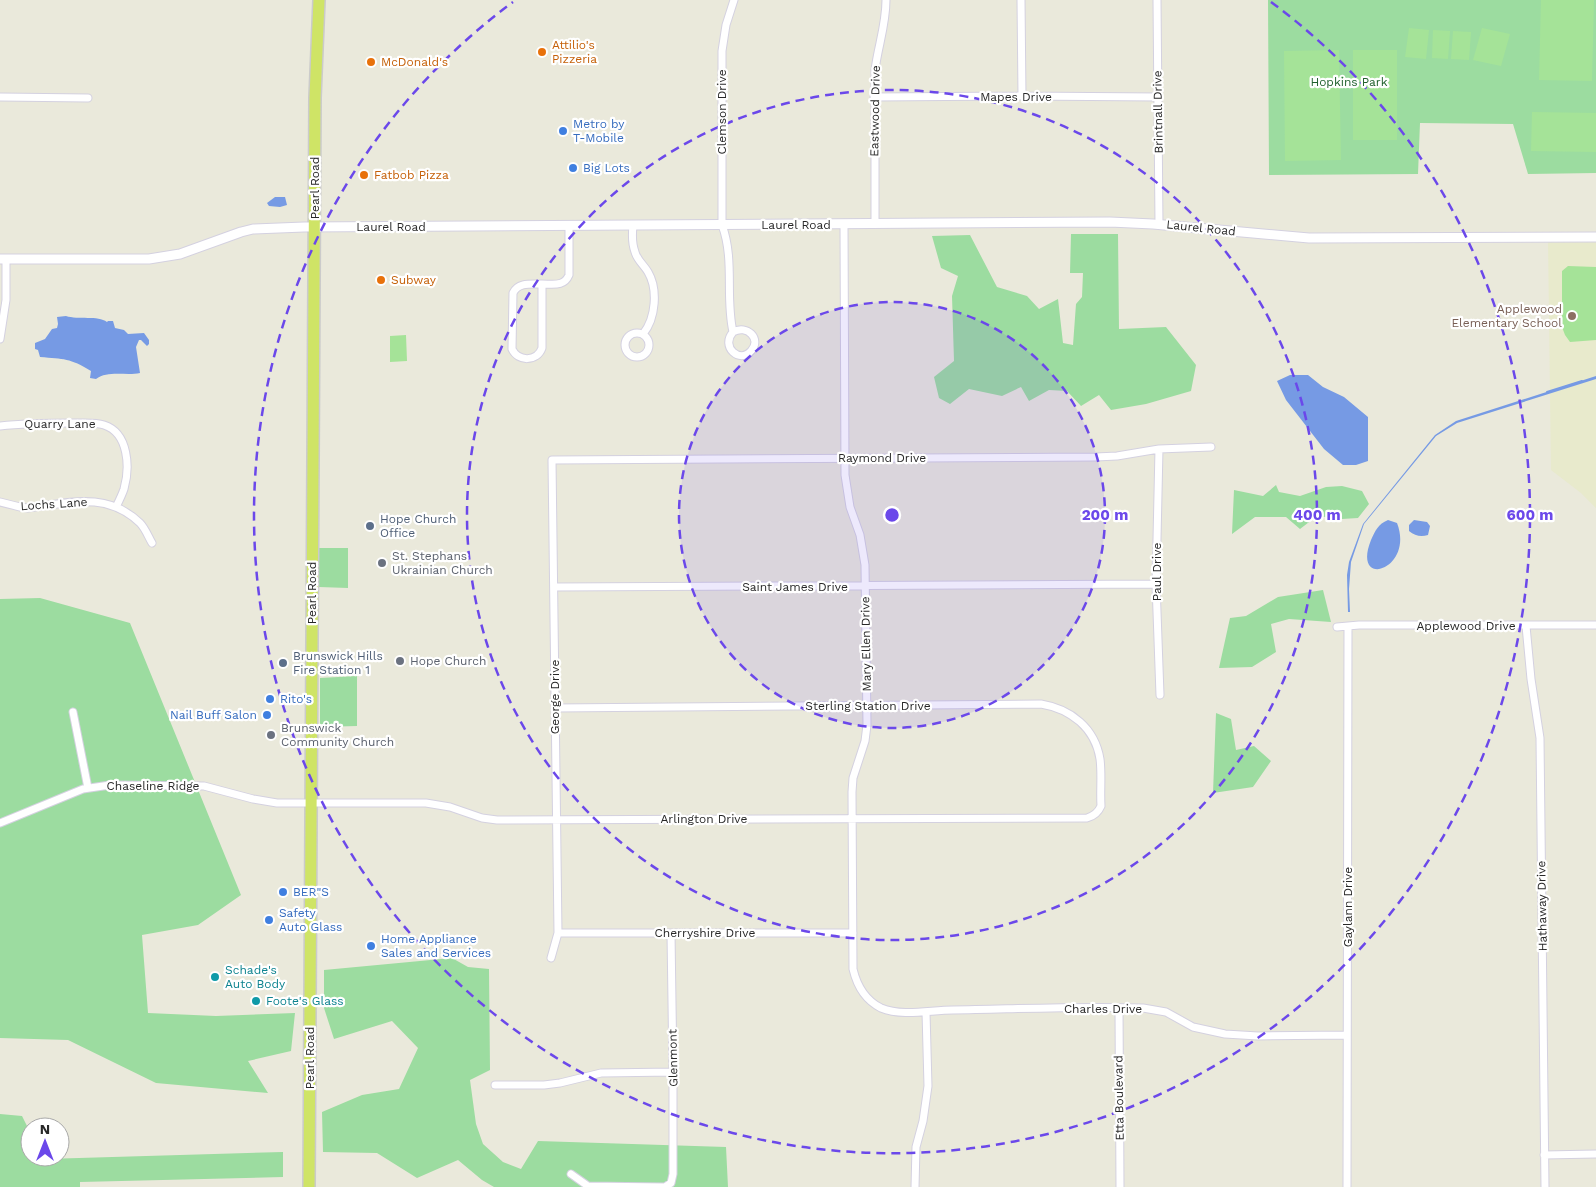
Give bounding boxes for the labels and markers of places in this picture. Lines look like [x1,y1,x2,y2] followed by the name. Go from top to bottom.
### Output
[552,38,597,66] place label: Attilio's Pizzeria
[536,46,548,58] marker: Attilio's Pizzeria
[381,55,448,69] place label: McDonald's
[365,56,377,68] marker: McDonald's
[573,117,625,145] place label: Metro by T-Mobile
[557,125,569,137] marker: Metro by T-Mobile
[583,161,630,175] place label: Big Lots
[567,162,579,174] marker: Big Lots
[374,168,449,182] place label: Fatbob Pizza
[358,169,370,181] marker: Fatbob Pizza
[391,273,437,287] place label: Subway
[375,274,387,286] marker: Subway
[1451,302,1562,330] place label: Applewood Elementary School
[1566,310,1578,322] marker: Applewood Elementary School
[883,506,901,524] centre of rings
[380,512,456,540] place label: Hope Church Office
[364,520,376,532] marker: Hope Church Office
[392,549,493,577] place label: St. Stephans Ukrainian Church
[376,557,388,569] marker: St. Stephans Ukrainian Church
[293,649,383,677] place label: Brunswick Hills Fire Station 1
[410,654,486,668] place label: Hope Church
[394,655,406,667] marker: Hope Church
[277,657,289,669] marker: Brunswick Hills Fire Station 1
[280,692,312,706] place label: Rito's
[264,693,276,705] marker: Rito's
[170,708,257,722] place label: Nail Buff Salon
[261,709,273,721] marker: Nail Buff Salon
[281,721,394,749] place label: Brunswick Community Church
[265,729,277,741] marker: Brunswick Community Church
[293,885,329,899] place label: BER"S
[277,886,289,898] marker: BER"S
[279,906,342,934] place label: Safety Auto Glass
[263,914,275,926] marker: Safety Auto Glass
[381,932,491,960] place label: Home Appliance Sales and Services
[365,940,377,952] marker: Home Appliance Sales and Services
[225,963,286,991] place label: Schade's Auto Body
[209,971,221,983] marker: Schade's Auto Body
[266,994,344,1008] place label: Foote's Glass
[250,995,262,1007] marker: Foote's Glass

